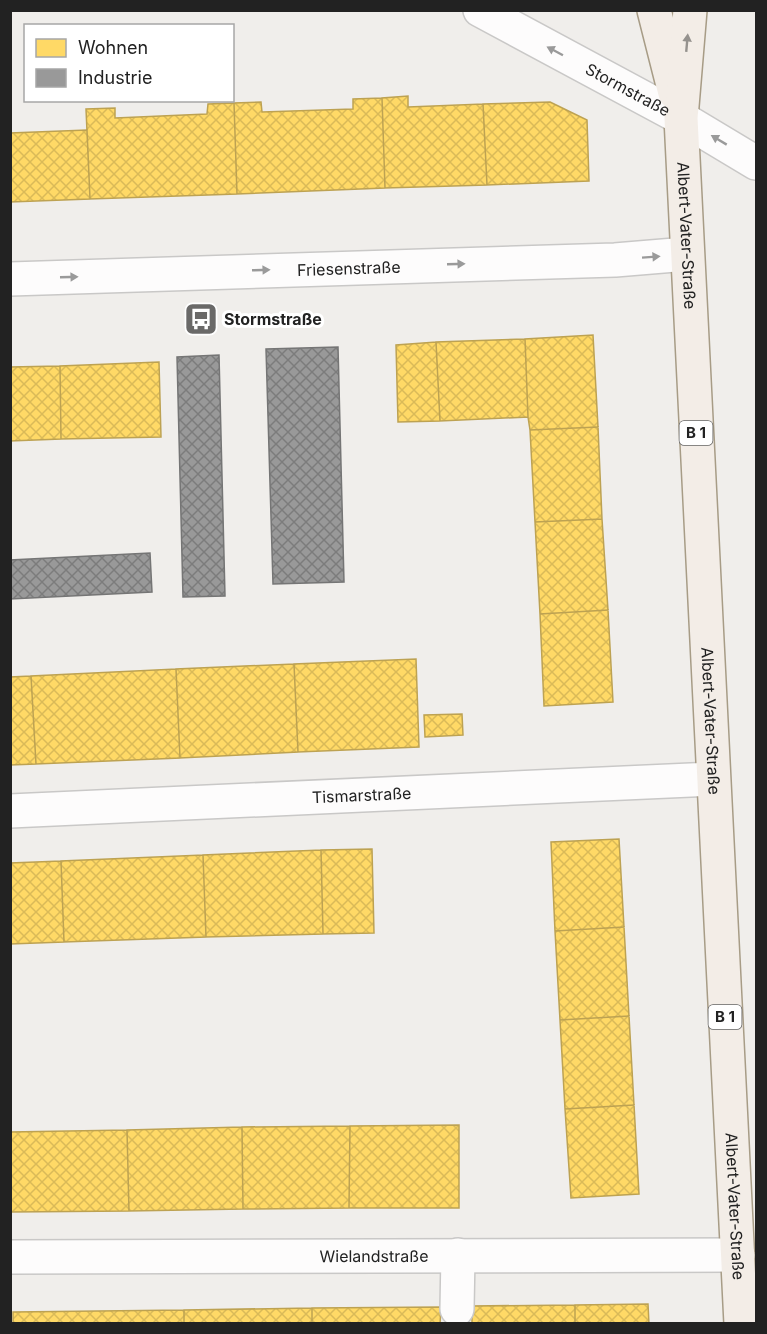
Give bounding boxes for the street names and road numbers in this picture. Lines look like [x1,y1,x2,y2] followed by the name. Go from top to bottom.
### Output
[582,59,674,120] street label: Stormstraße
[673,161,701,310] street label: Albert-Vater-Straße
[297,257,401,280] street label: Friesenstraße
[680,421,712,445] road number: B 1
[697,647,725,795] street label: Albert-Vater-Straße
[311,783,412,807] street label: Tismarstraße
[708,1005,742,1029] road number: B 1
[721,1132,749,1281] street label: Albert-Vater-Straße
[319,1246,429,1266] street label: Wielandstraße

